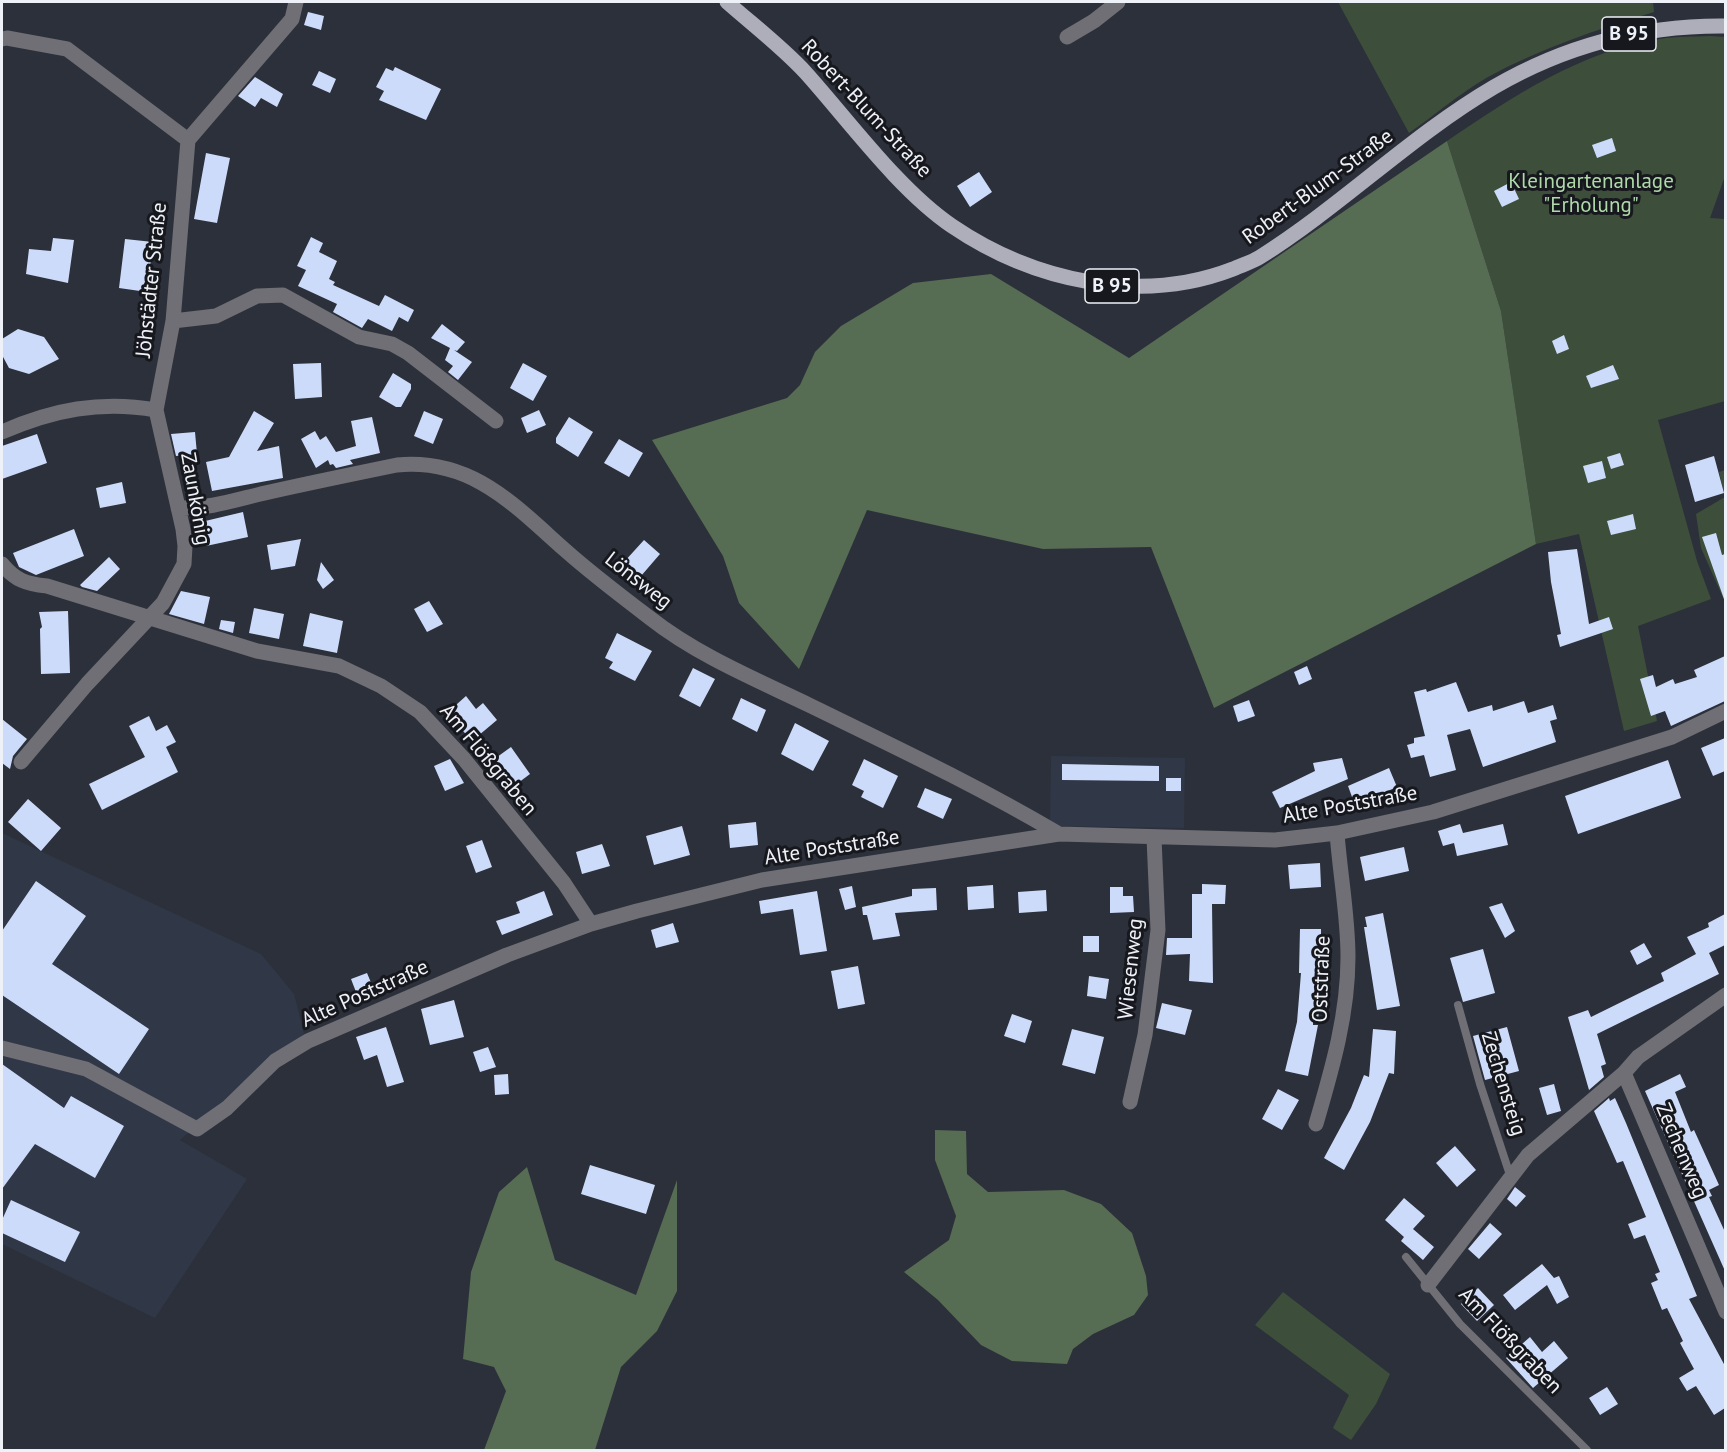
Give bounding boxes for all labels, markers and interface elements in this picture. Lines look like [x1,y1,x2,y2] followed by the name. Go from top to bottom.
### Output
[1602,17,1656,51] road number: B 95
[795,35,937,183] street label: Robert-Blum-Straße
[1238,124,1398,250] street label: Robert-Blum-Straße
[1508,169,1674,219] park label: Kleingartenanlage "Erholung"
[131,201,173,359] street label: Jöhstädter Straße
[1085,269,1139,303] road number: B 95
[174,451,216,547] street label: Zaunkönig
[599,547,677,615] street label: Lönsweg
[434,699,542,821] street label: Am Flößgraben
[1281,781,1419,829] street label: Alte Poststraße
[763,825,901,871] street label: Alte Poststraße
[1113,917,1149,1021] street label: Wiesenweg
[1308,935,1336,1023] street label: Oststraße
[298,955,432,1033] street label: Alte Poststraße
[1475,1029,1531,1139] street label: Zechensteig
[1650,1100,1712,1202] street label: Zechenweg
[1453,1283,1567,1399] street label: Am Flößgraben

